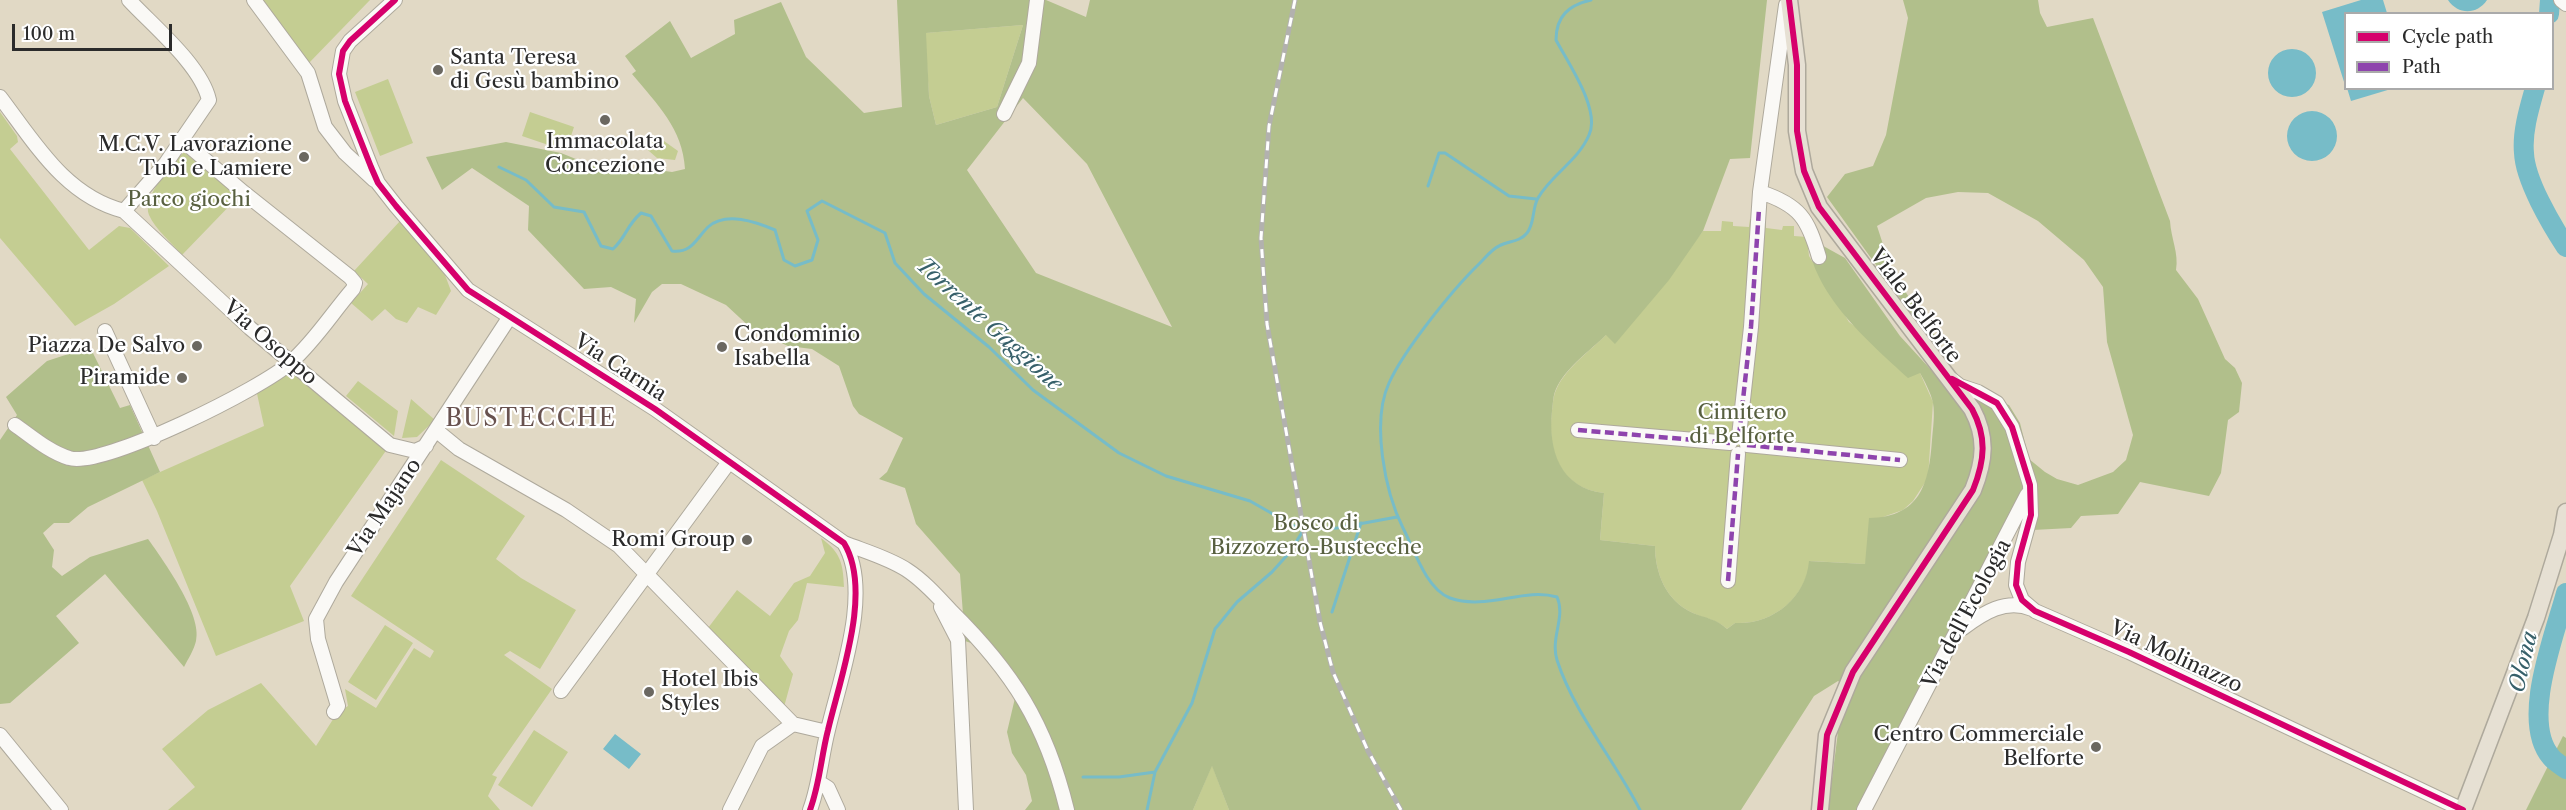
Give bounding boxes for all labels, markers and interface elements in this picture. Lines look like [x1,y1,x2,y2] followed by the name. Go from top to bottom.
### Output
[15,12,176,50] scale bar
[2344,12,2554,90] legend
[23,23,75,45] text: 100 m
[2402,26,2493,48] text: Cycle path
[450,45,619,95] place label: Santa Teresa di Gesù bambino
[2402,56,2441,78] text: Path
[431,63,445,77] marker: Santa Teresa di Gesù bambino
[598,113,612,127] marker: Immacolata Concezione
[545,129,665,179] place label: Immacolata Concezione
[98,132,292,182] place label: M.C.V. Lavorazione Tubi e Lamiere
[297,150,311,164] marker: M.C.V. Lavorazione Tubi e Lamiere
[127,187,251,213] park label: Parco giochi
[1864,244,1966,368] street label: Viale Belforte
[911,253,1067,397] water label: Torrente Gaggione
[218,295,322,391] street label: Via Osoppo
[734,322,860,372] place label: Condominio Isabella
[569,329,671,407] street label: Via Carnia
[28,333,185,359] place label: Piazza De Salvo
[190,339,204,353] marker: Piazza De Salvo
[715,340,729,354] marker: Condominio Isabella
[79,365,170,391] place label: Piramide
[175,371,189,385] marker: Piramide
[1689,400,1795,450] park label: Cimitero di Belforte
[445,405,617,433] district label: BUSTECCHE
[343,454,427,562] street label: Via Majano
[1210,511,1422,561] park label: Bosco di Bizzozero-Bustecche
[611,527,735,553] place label: Romi Group
[740,533,754,547] marker: Romi Group
[1917,535,2017,693] street label: Via dell'Ecologia
[2106,615,2246,699] street label: Via Molinazzo
[2504,629,2544,695] water label: Olona
[661,667,759,717] place label: Hotel Ibis Styles
[642,685,656,699] marker: Hotel Ibis Styles
[1873,722,2084,772] place label: Centro Commerciale Belforte
[2089,740,2103,754] marker: Centro Commerciale Belforte

